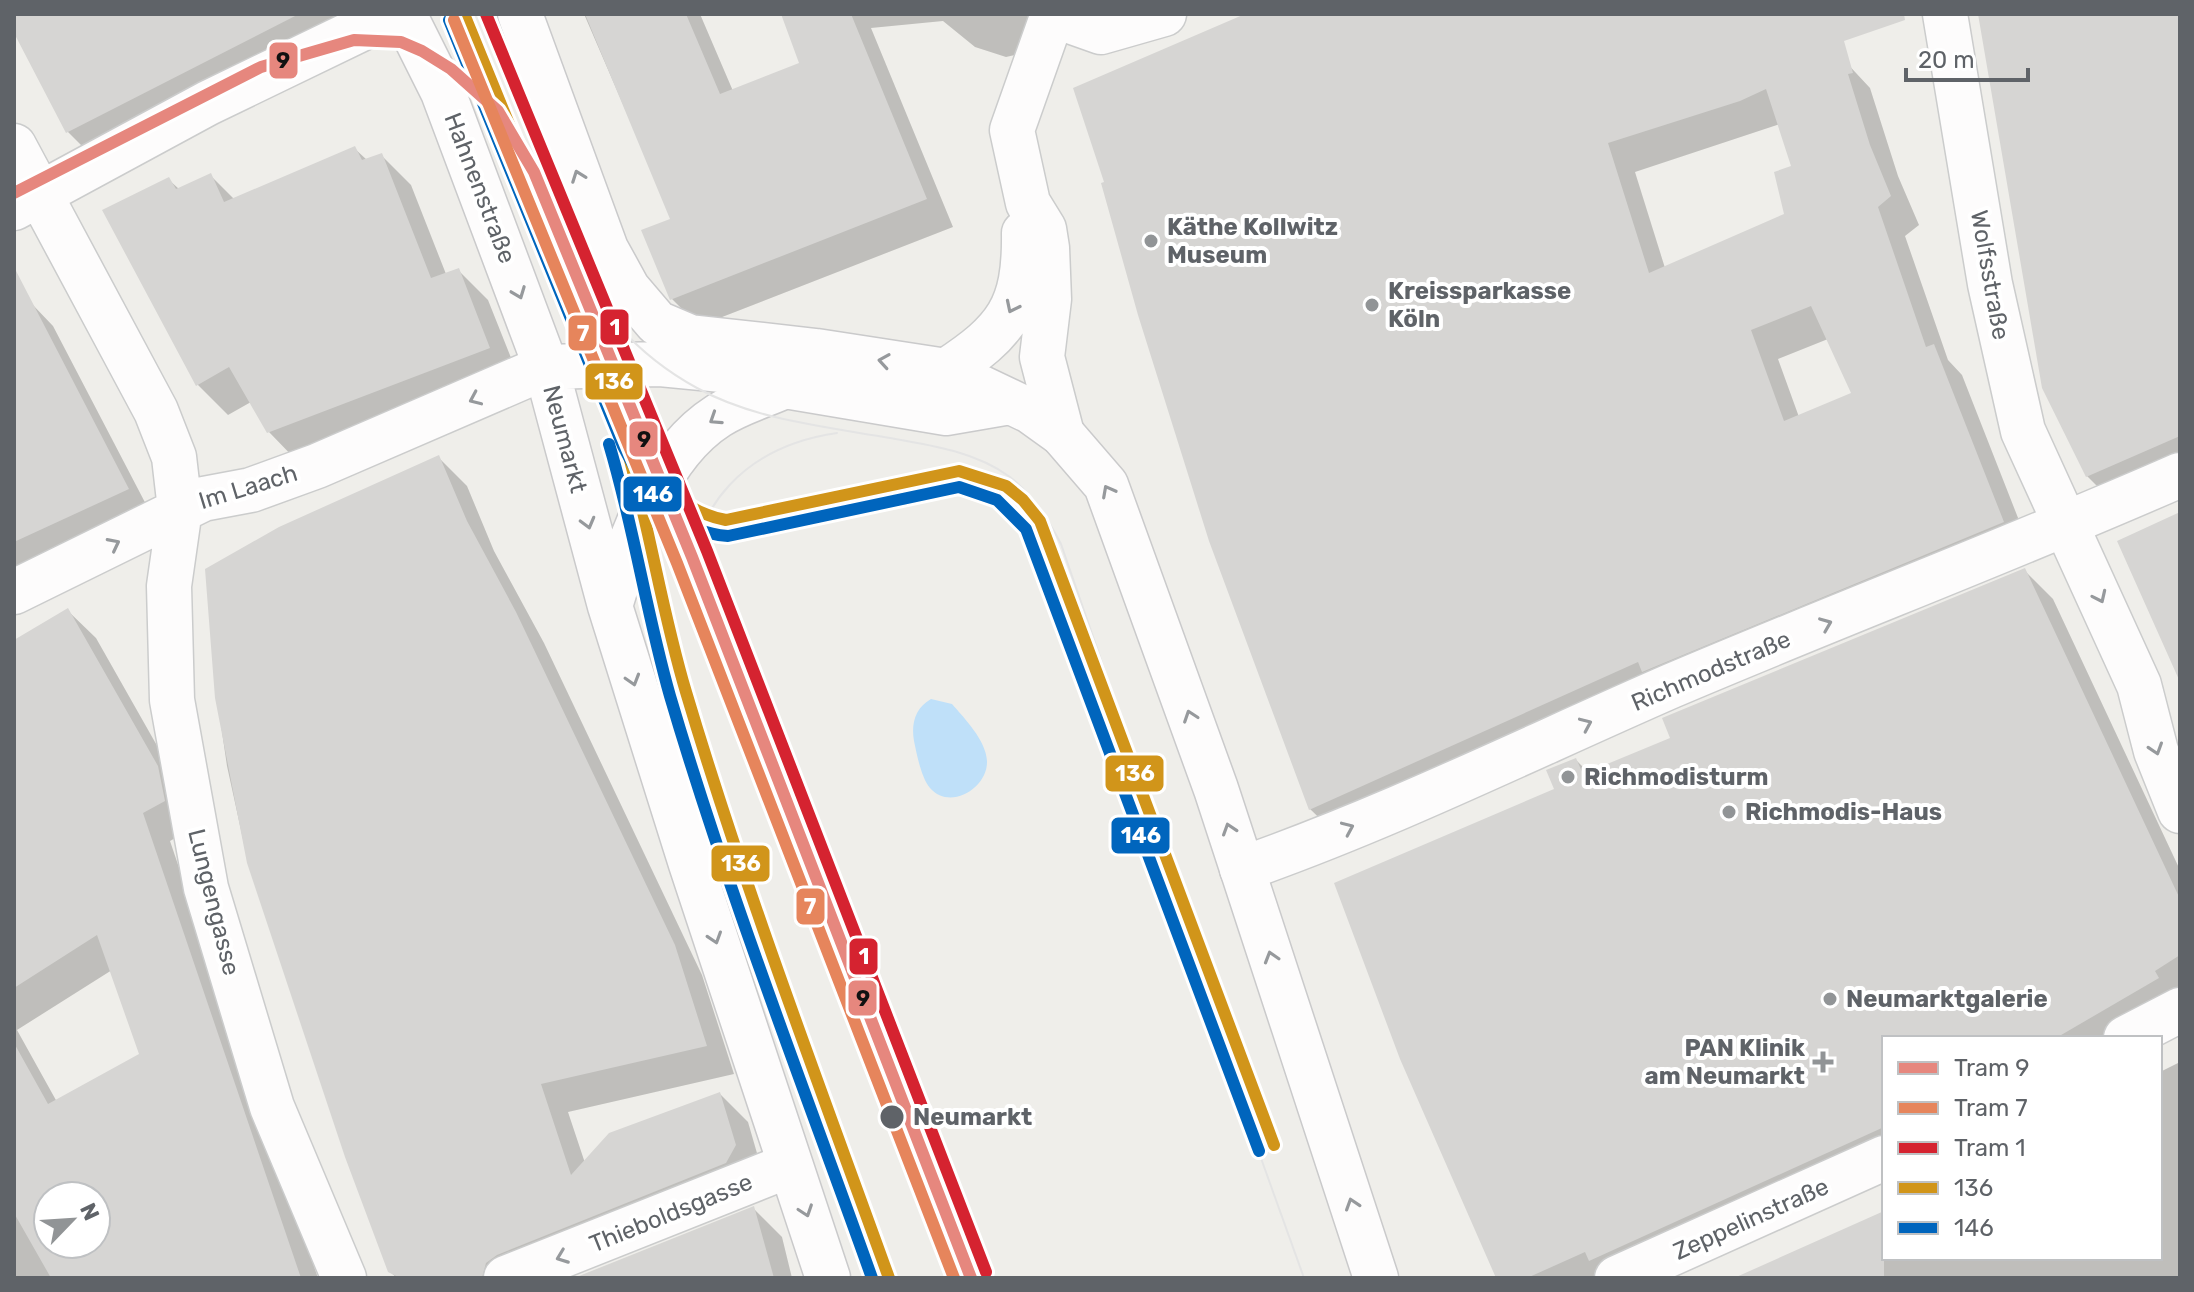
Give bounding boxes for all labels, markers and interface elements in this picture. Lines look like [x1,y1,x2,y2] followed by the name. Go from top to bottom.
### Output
[1906,32,2028,82] scale bar
[268,41,299,80] line badge: 9
[1918,46,1975,74] text: 20 m
[276,47,290,74] text: 9
[438,109,522,267] street label: Hahnenstraße
[571,170,588,184] one-way arrow
[1965,208,2015,342] street label: Wolfsstraße
[1167,213,1338,269] place label: Käthe Kollwitz Museum
[1142,232,1160,250] marker: Käthe Kollwitz Museum
[1388,277,1571,333] place label: Kreissparkasse Köln
[509,285,526,299] one-way arrow
[1363,296,1381,314] marker: Kreissparkasse Köln
[1006,298,1022,313] one-way arrow
[599,308,630,346] line badge: 1
[567,314,598,352] line badge: 7
[610,314,620,341] text: 1
[577,320,590,347] text: 7
[877,353,890,370] one-way arrow
[584,362,644,401] line badge: 136
[594,368,634,395] text: 136
[537,382,593,496] street label: Neumarkt
[469,390,484,406] one-way arrow
[709,409,724,424] one-way arrow
[628,420,659,458] line badge: 9
[637,426,651,453] text: 9
[195,459,301,515] street label: Im Laach
[622,475,683,513] line badge: 146
[633,481,673,508] text: 146
[1102,485,1117,499] one-way arrow
[579,516,595,530] one-way arrow
[106,539,120,554] one-way arrow
[2090,589,2106,603] one-way arrow
[1818,617,1832,633] one-way arrow
[1627,625,1795,717] street label: Richmodstraße
[624,673,640,687] one-way arrow
[1184,709,1200,723] one-way arrow
[1578,717,1592,733] one-way arrow
[2147,742,2163,756] one-way arrow
[1104,754,1165,793] line badge: 136
[1115,760,1155,787] text: 136
[1584,763,1769,791] place label: Richmodisturm
[1559,768,1577,786] marker: Richmodisturm
[1745,798,1942,826] place label: Richmodis-Haus
[1720,803,1738,821] marker: Richmodis-Haus
[1110,816,1171,855] line badge: 146
[1340,821,1354,837] one-way arrow
[1121,822,1161,849] text: 146
[1222,823,1238,837] one-way arrow
[182,826,246,978] street label: Lungengasse
[710,844,771,883] line badge: 136
[721,850,761,877] text: 136
[795,887,826,926] line badge: 7
[804,893,817,920] text: 7
[706,930,722,944] one-way arrow
[848,937,879,976] line badge: 1
[859,943,869,970] text: 1
[1264,950,1280,964] one-way arrow
[847,979,878,1017] line badge: 9
[856,985,870,1012] text: 9
[1846,985,2048,1013] place label: Neumarktgalerie
[1821,990,1839,1008] marker: Neumarktgalerie
[1645,1034,1805,1090] place label: PAN Klinik am Neumarkt
[1882,1036,2162,1260] legend
[1812,1051,1834,1073] marker: PAN Klinik am Neumarkt
[1954,1054,2030,1082] text: Tram 9
[1954,1094,2028,1122] text: Tram 7
[878,1103,906,1131] marker: Neumarkt
[913,1103,1032,1131] place label: Neumarkt
[1954,1134,2026,1162] text: Tram 1
[585,1168,757,1258] street label: Thieboldsgasse
[1669,1172,1833,1266] street label: Zeppelinstraße
[1954,1174,1993,1202] text: 136
[32,1180,112,1260] north arrow
[1345,1198,1361,1212] one-way arrow
[74,1199,105,1225] text: N
[797,1204,813,1218] one-way arrow
[1954,1214,1994,1242] text: 146
[556,1247,570,1264] one-way arrow

